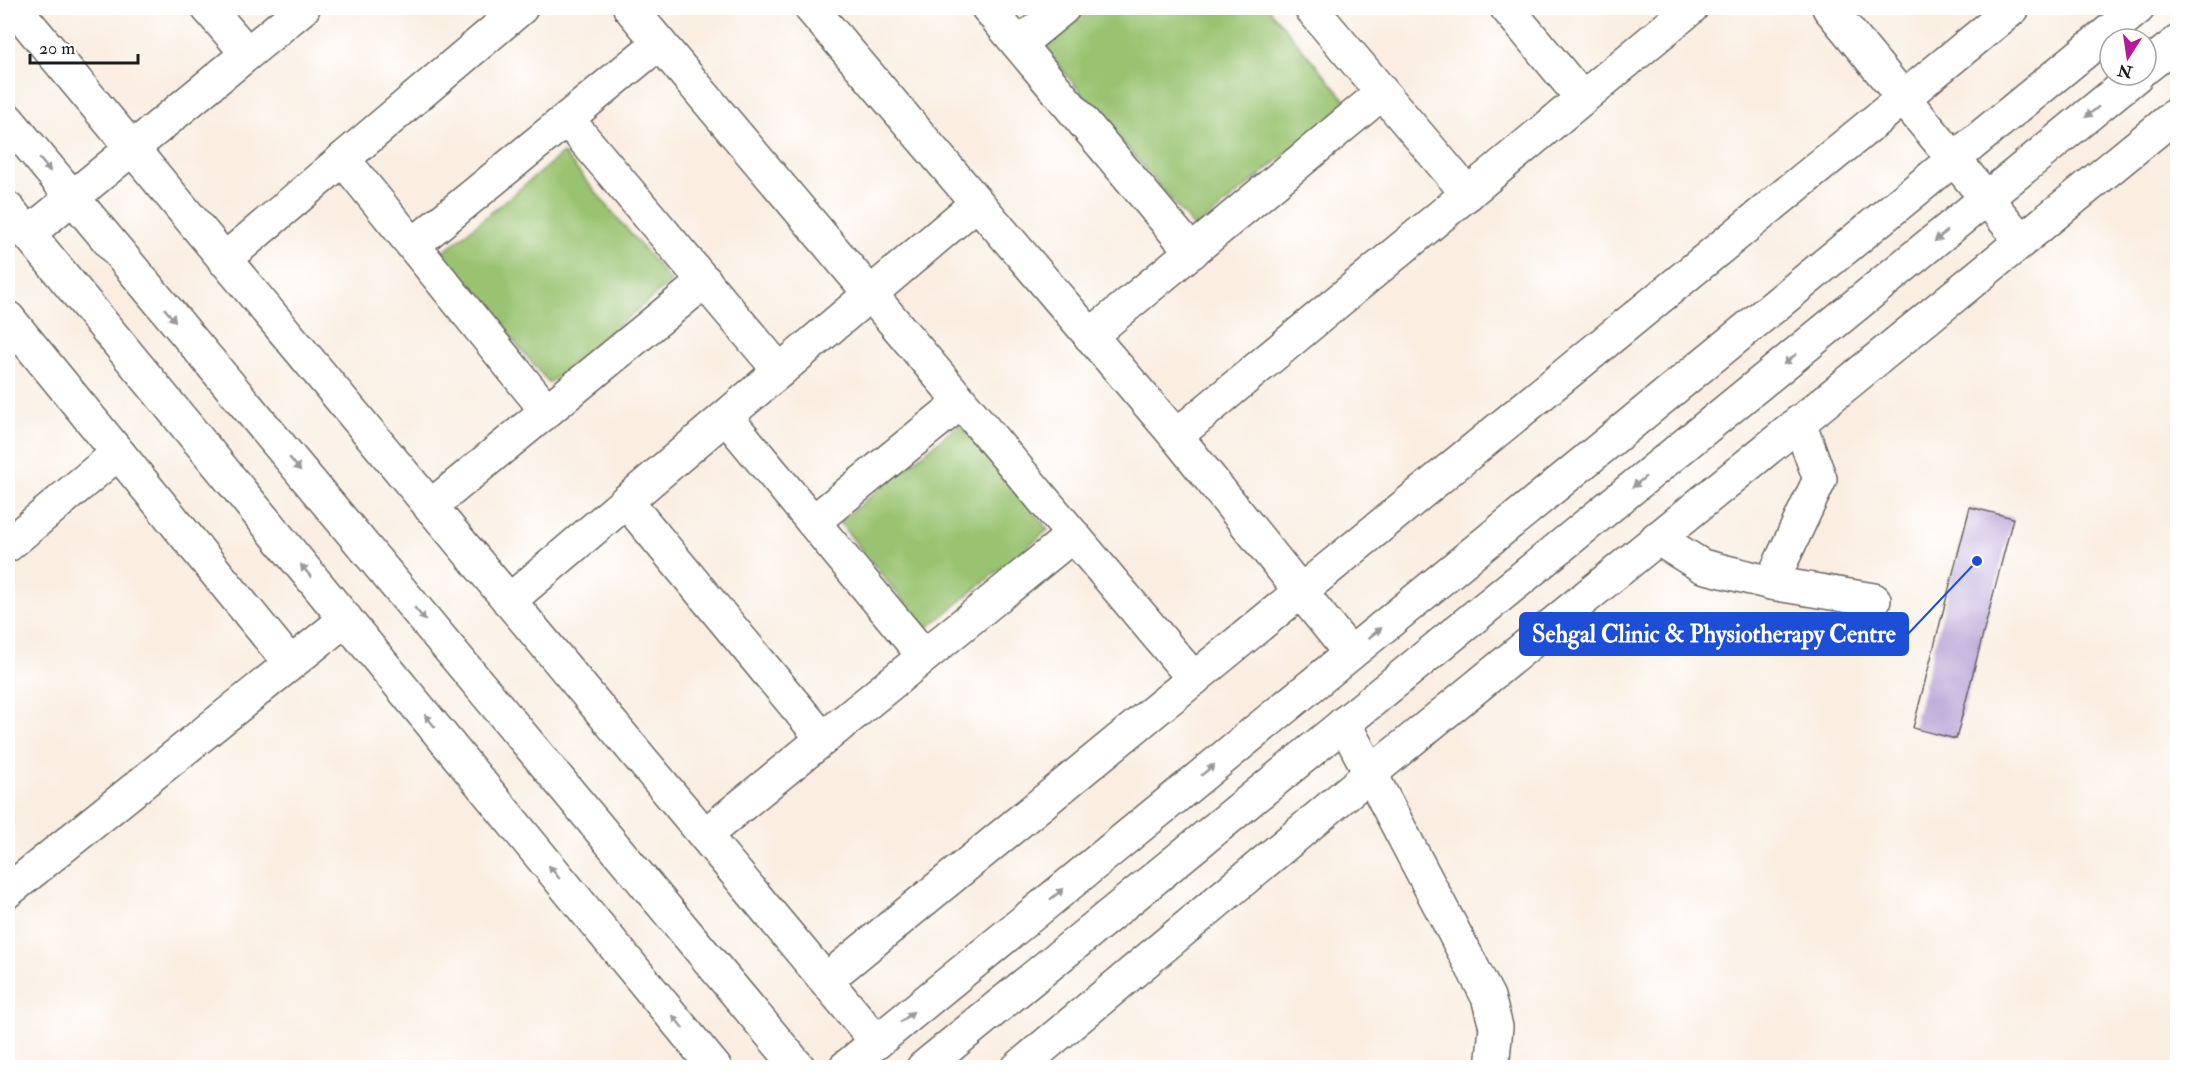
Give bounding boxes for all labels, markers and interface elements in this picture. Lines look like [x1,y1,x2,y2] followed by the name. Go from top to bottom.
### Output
[30,27,138,65] scale bar
[2098,27,2158,87] north arrow
[39,37,75,60] text: 20 m
[2115,59,2135,82] text: N
[2084,105,2099,118] one-way arrow
[38,157,51,172] one-way arrow
[1933,229,1949,242] one-way arrow
[163,307,176,322] one-way arrow
[1783,352,1798,365] one-way arrow
[288,456,301,471] one-way arrow
[1631,476,1647,489] one-way arrow
[300,563,313,579] one-way arrow
[413,606,426,621] one-way arrow
[1520,613,1908,655] callout: Sehgal Clinic & Physiotherapy Centre
[1532,619,1896,650] text: Sehgal Clinic & Physiotherapy Centre
[1367,627,1382,640] one-way arrow
[424,713,437,729] one-way arrow
[1200,764,1215,777] one-way arrow
[548,864,561,880] one-way arrow
[1049,887,1065,900] one-way arrow
[899,1012,914,1024] one-way arrow
[672,1014,685,1030] one-way arrow

